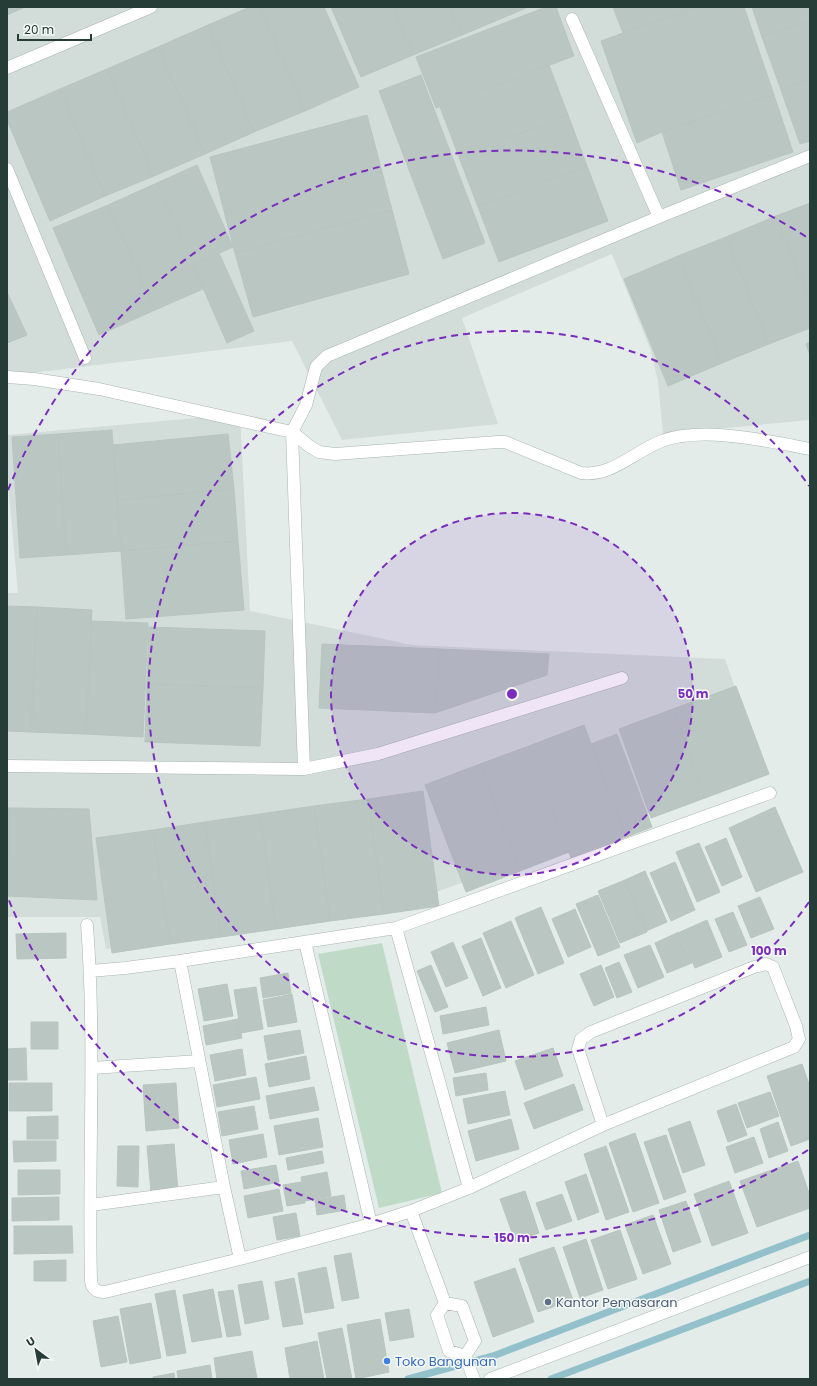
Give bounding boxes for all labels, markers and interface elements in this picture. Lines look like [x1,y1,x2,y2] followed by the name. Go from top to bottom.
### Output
[18,16,91,42] scale bar
[24,21,54,38] text: 20 m
[678,685,709,702] text: 50 m
[505,687,519,701] centre of rings
[751,942,787,959] text: 100 m
[494,1229,530,1246] text: 150 m
[556,1293,678,1312] place label: Kantor Pemasaran
[543,1297,553,1307] marker: Kantor Pemasaran
[16,1330,56,1370] north arrow
[23,1333,38,1350] text: U
[395,1352,496,1371] place label: Toko Bangunan
[382,1356,392,1366] marker: Toko Bangunan

